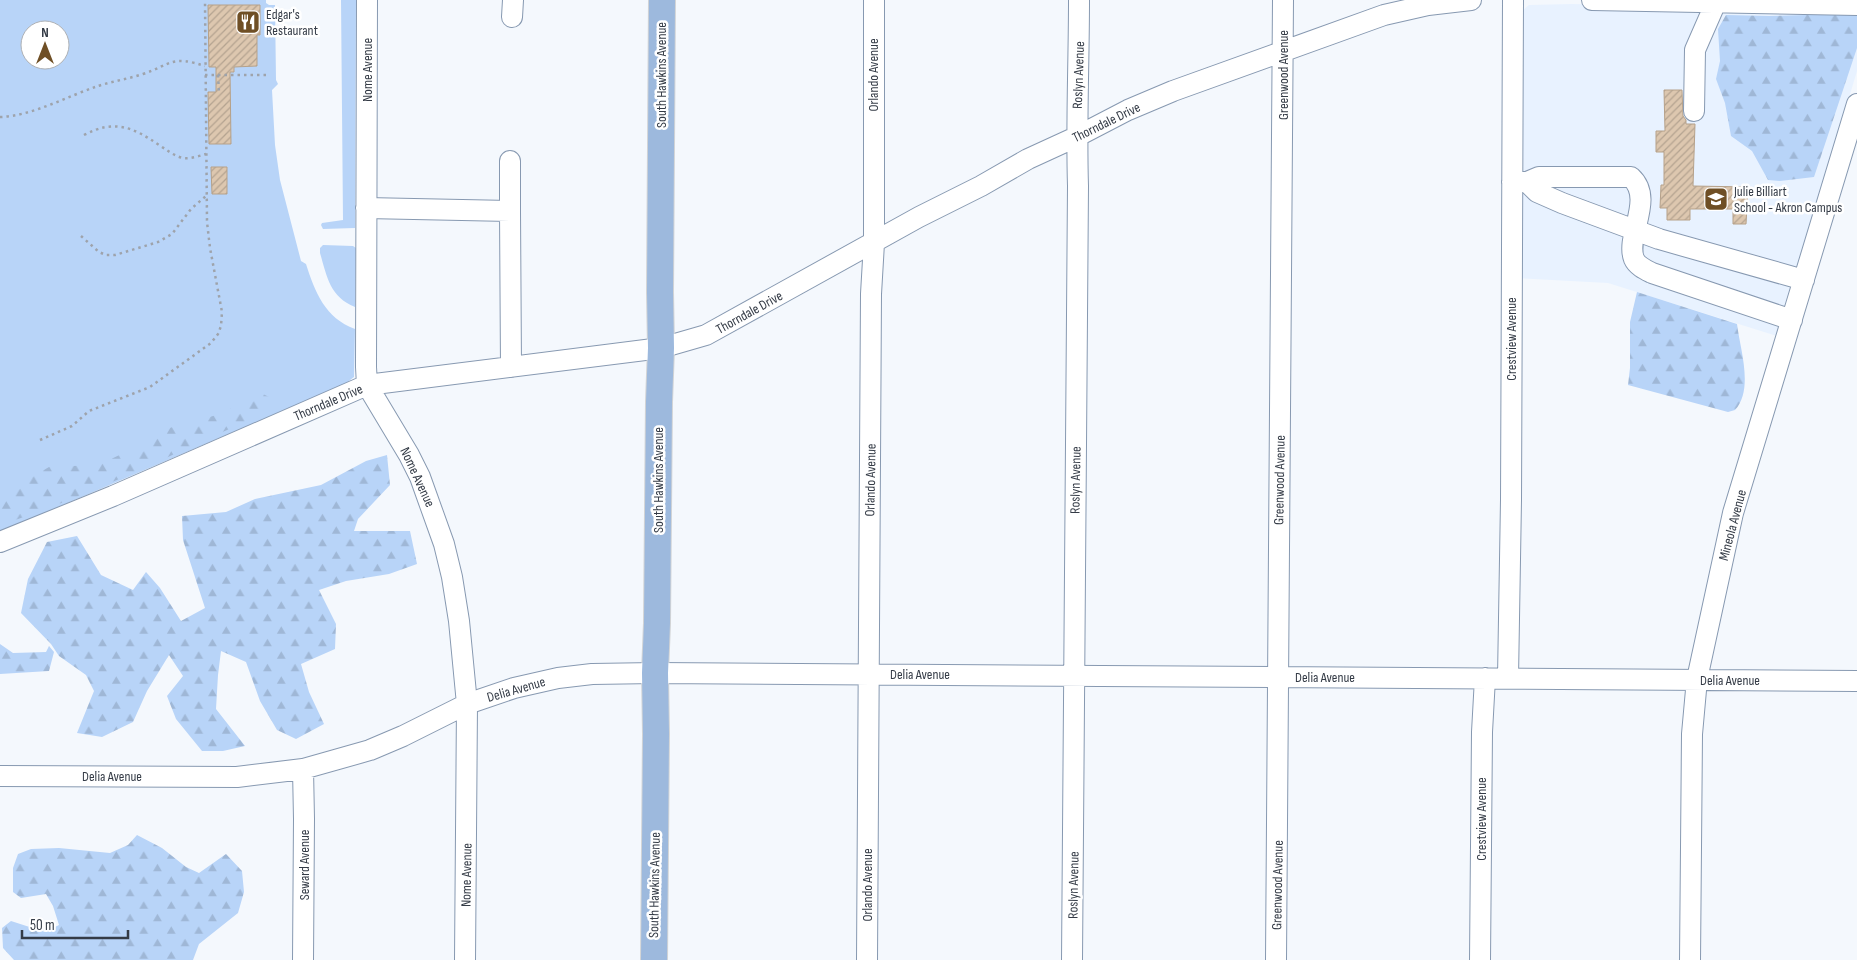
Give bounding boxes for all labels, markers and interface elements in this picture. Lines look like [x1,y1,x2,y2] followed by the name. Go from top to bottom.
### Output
[266,6,318,39] place label: Edgar's Restaurant
[235,9,261,35] restaurant icon: Edgar's Restaurant
[20,20,70,70] north arrow
[653,22,670,128] street label: South Hawkins Avenue
[41,24,49,41] text: N
[1275,30,1292,120] street label: Greenwood Avenue
[359,38,376,102] street label: Nome Avenue
[865,38,882,112] street label: Orlando Avenue
[1069,41,1088,109] street label: Roslyn Avenue
[1069,99,1143,146] street label: Thorndale Drive
[1733,183,1842,216] place label: Julie Billiart School - Akron Campus
[1703,186,1729,212] school or university icon: Julie Billiart School - Akron Campus
[713,287,786,338] street label: Thorndale Drive
[1503,297,1520,381] street label: Crestview Avenue
[291,380,365,425] street label: Thorndale Drive
[650,427,667,533] street label: South Hawkins Avenue
[1270,435,1289,525] street label: Greenwood Avenue
[861,443,880,517] street label: Orlando Avenue
[396,445,439,510] street label: Nome Avenue
[1066,446,1085,514] street label: Roslyn Avenue
[1715,488,1750,562] street label: Mineola Avenue
[890,666,950,683] street label: Delia Avenue
[1295,669,1355,686] street label: Delia Avenue
[1700,672,1760,689] street label: Delia Avenue
[485,673,547,706] street label: Delia Avenue
[82,768,142,785] street label: Delia Avenue
[1473,777,1490,861] street label: Crestview Avenue
[296,830,313,900] street label: Seward Avenue
[645,832,664,938] street label: South Hawkins Avenue
[1268,840,1287,930] street label: Greenwood Avenue
[457,843,476,907] street label: Nome Avenue
[859,848,876,922] street label: Orlando Avenue
[1064,851,1083,919] street label: Roslyn Avenue
[22,908,129,940] scale bar
[30,916,55,935] text: 50 m

